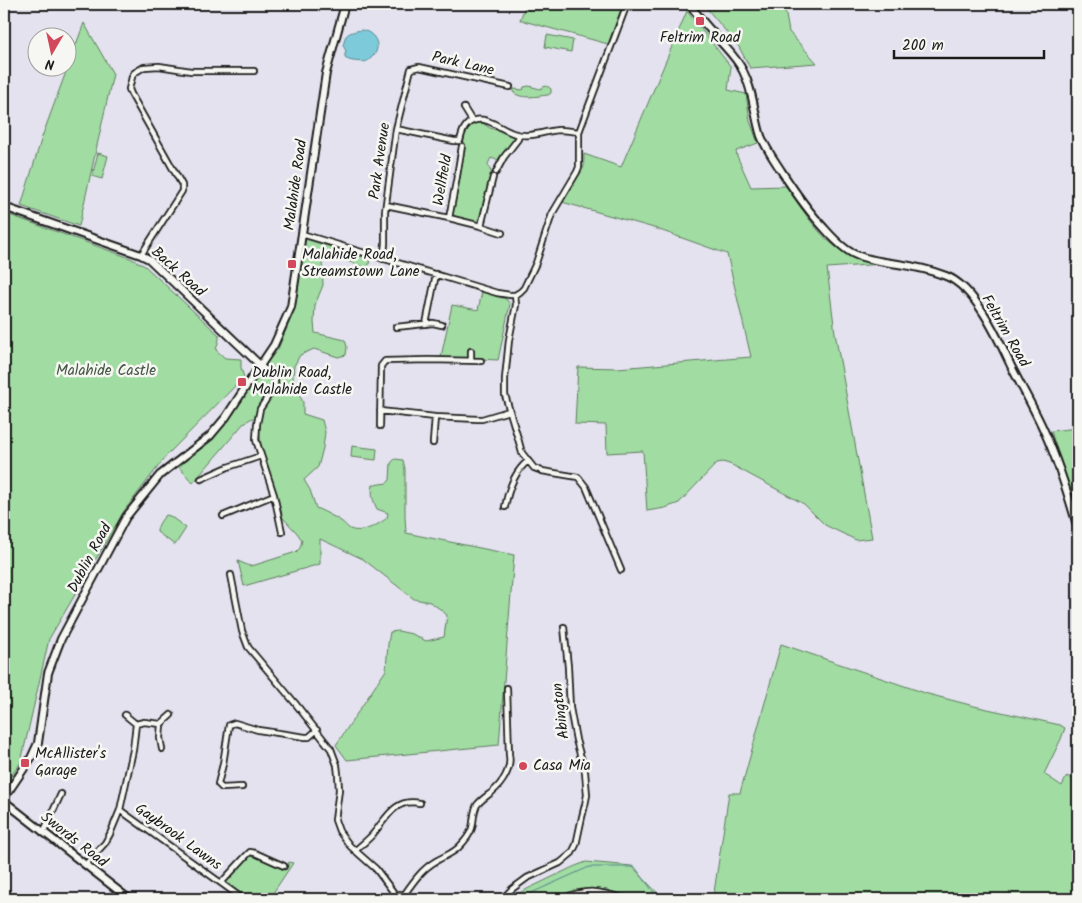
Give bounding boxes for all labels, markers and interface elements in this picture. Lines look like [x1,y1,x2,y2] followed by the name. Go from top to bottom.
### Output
[694,15,706,27] marker: Feltrim Road
[660,26,741,50] place label: Feltrim Road
[28,28,78,78] north arrow
[894,28,1044,60] scale bar
[902,34,944,58] text: 200 m
[430,45,497,83] street label: Park Lane
[44,52,56,75] text: N
[363,121,397,201] street label: Park Avenue
[278,138,314,232] street label: Malahide Road
[427,152,459,208] street label: Wellfield
[145,241,211,303] street label: Back Road
[302,243,420,284] place label: Malahide Road, Streamstown Lane
[286,258,298,270] marker: Malahide Road, Streamstown Lane
[974,290,1036,372] street label: Feltrim Road
[56,359,156,383] park label: Malahide Castle
[252,361,352,402] place label: Dublin Road, Malahide Castle
[236,376,248,388] marker: Dublin Road, Malahide Castle
[62,518,119,597] street label: Dublin Road
[546,682,576,740] street label: Abington
[35,742,107,783] place label: McAllister's Garage
[533,754,591,778] place label: Casa Mia
[19,757,31,769] marker: McAllister's Garage
[517,760,529,772] marker: Casa Mia
[130,797,227,877] street label: Gaybrook Lawns
[35,806,113,874] street label: Swords Road

